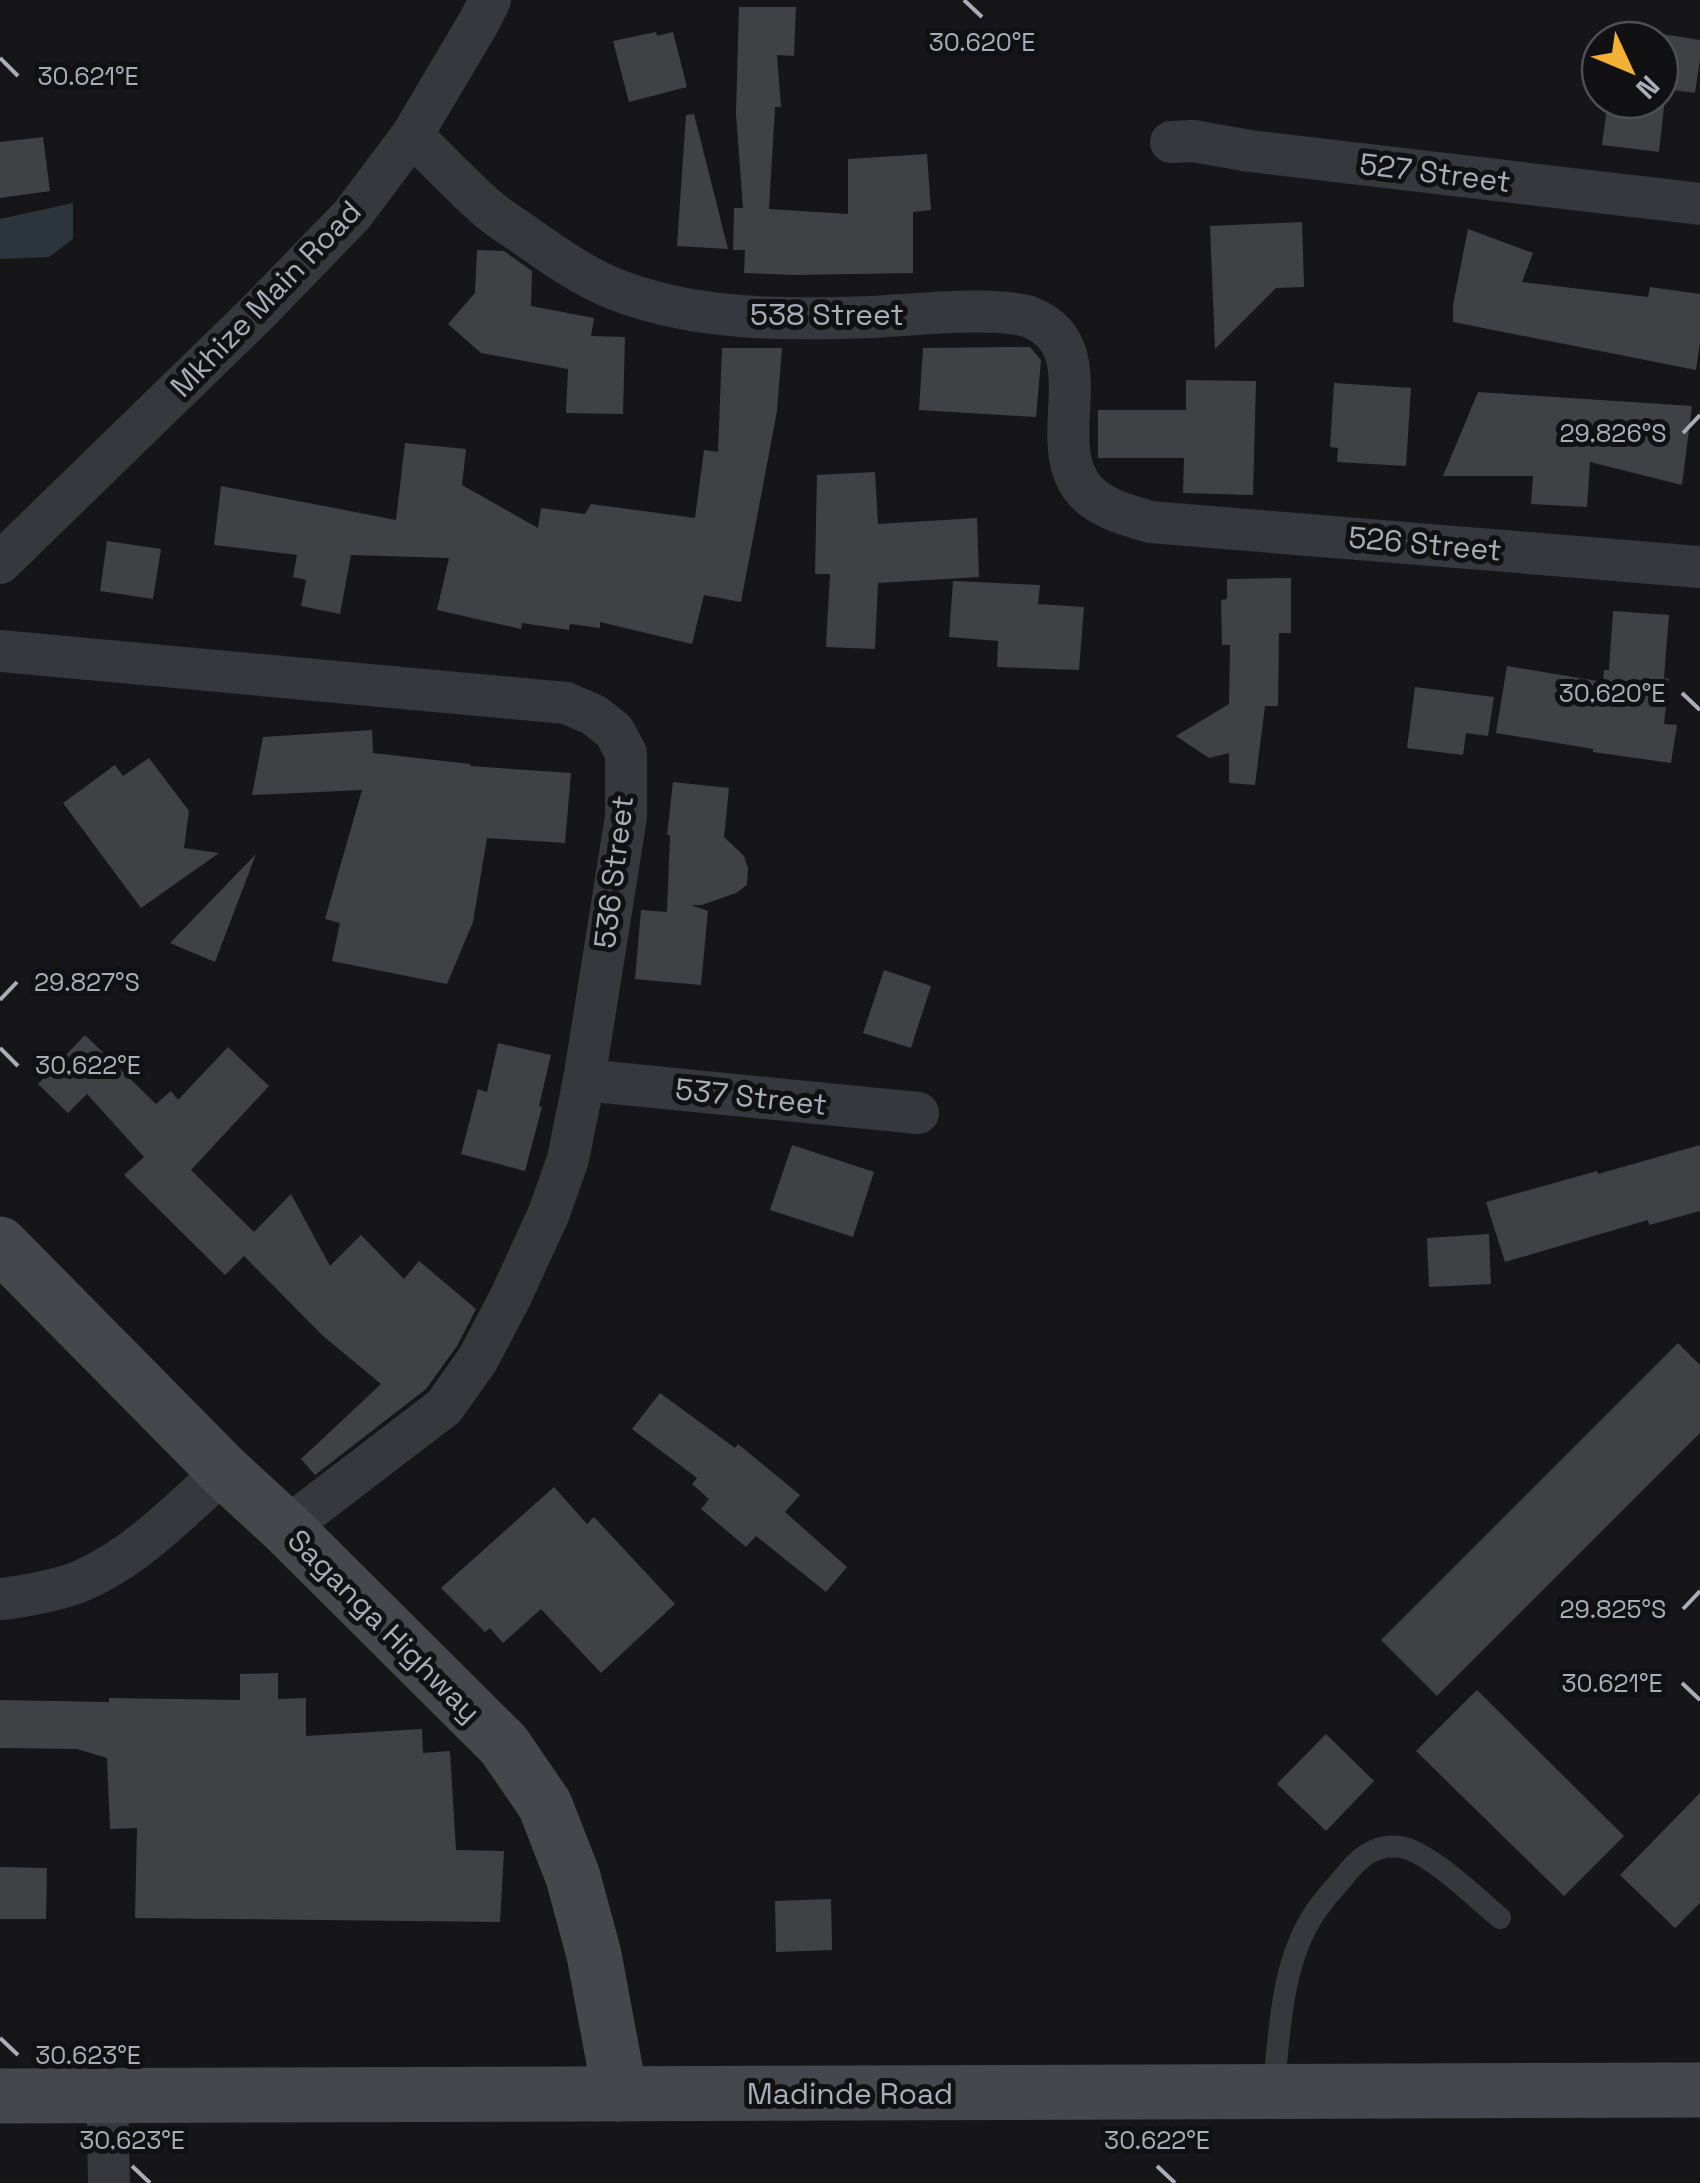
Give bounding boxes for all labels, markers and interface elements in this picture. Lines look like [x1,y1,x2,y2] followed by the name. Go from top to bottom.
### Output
[1580,20,1680,120] north arrow
[929,26,1035,58] text: 30.620°E
[37,60,139,92] text: 30.621°E
[1629,68,1667,107] text: N
[1357,144,1513,201] street label: 527 Street
[162,192,370,405] street label: Mkhize Main Road
[750,295,904,334] street label: 538 Street
[1559,417,1667,449] text: 29.826°S
[1347,517,1503,570] street label: 526 Street
[1559,677,1665,709] text: 30.620°E
[585,793,642,951] street label: 536 Street
[34,966,140,998] text: 29.827°S
[35,1049,141,1081] text: 30.622°E
[673,1069,829,1124] street label: 537 Street
[279,1521,489,1731] street label: Saganga Highway
[1560,1593,1666,1625] text: 29.825°S
[1561,1667,1663,1699] text: 30.621°E
[35,2039,141,2071] text: 30.623°E
[747,2074,953,2113] street label: Madinde Road
[79,2124,185,2156] text: 30.623°E
[1104,2124,1210,2156] text: 30.622°E

